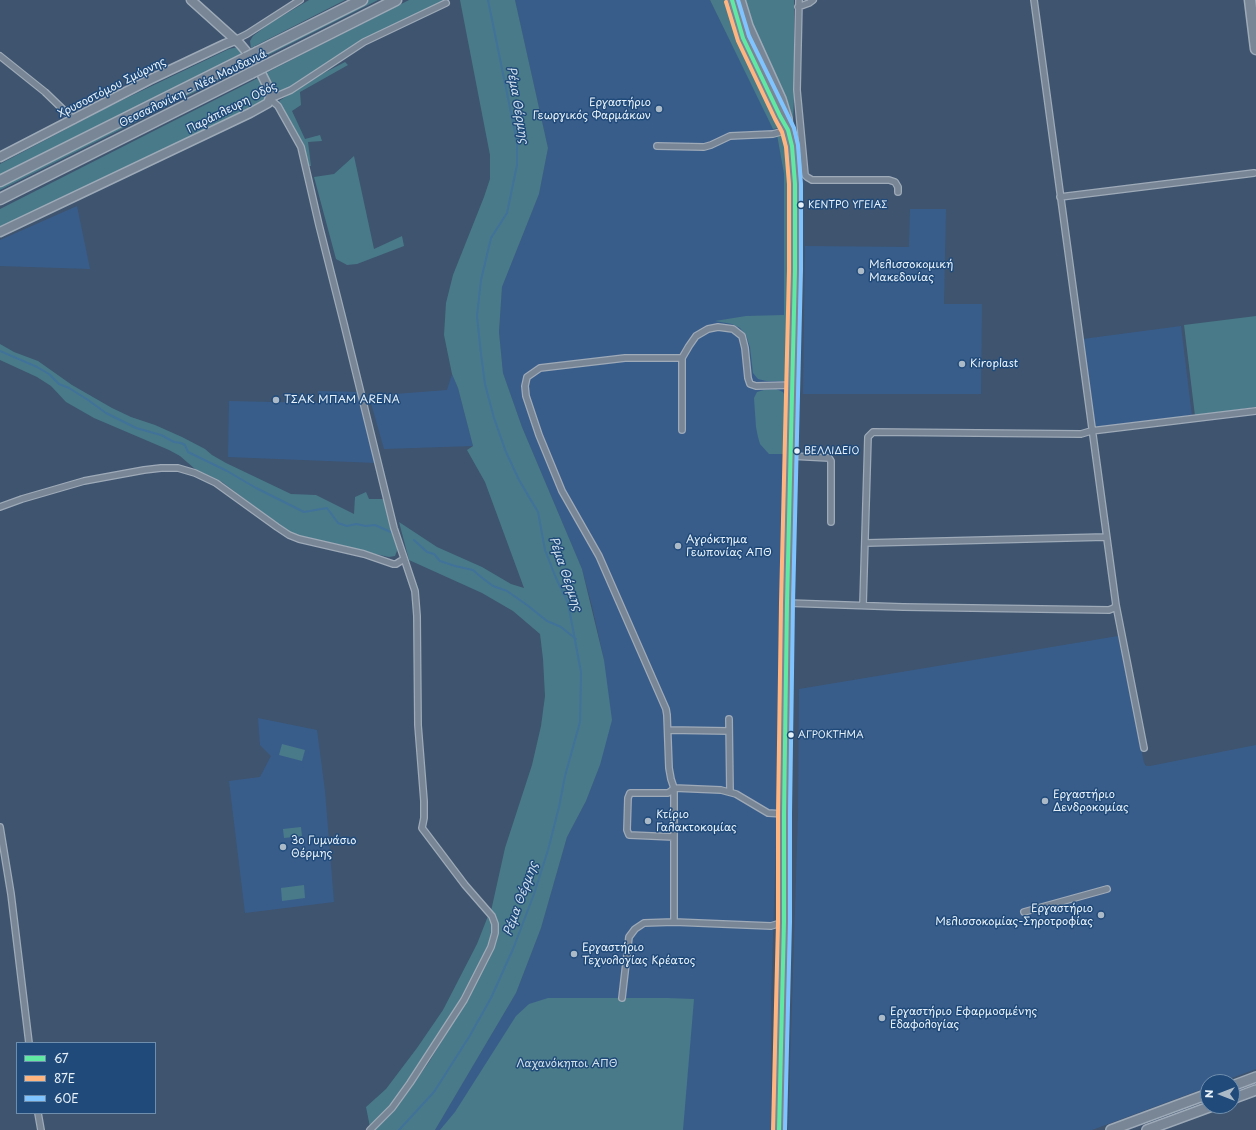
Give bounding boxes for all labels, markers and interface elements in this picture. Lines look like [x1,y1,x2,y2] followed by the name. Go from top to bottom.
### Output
[117,48,269,130] street label: Θεσσαλονίκη - Νέα Μουδανιά
[56,55,168,121] street label: Χρυσοστόμου Σμύρνης
[503,65,531,145] water label: Ρέμα Θέρμης
[185,80,279,136] street label: Παράπλευρη Οδός
[533,96,651,122] place label: Εργαστήριο Γεωργικός Φαρμάκων
[654,104,664,114] marker: Εργαστήριο Γεωργικός Φαρμάκων
[808,199,887,211] place label: ΚΕΝΤΡΟ ΥΓΕΙΑΣ
[796,200,806,210] marker: ΚΕΝΤΡΟ ΥΓΕΙΑΣ
[869,258,953,284] place label: Μελισσοκομική Μακεδονίας
[856,266,866,276] marker: Μελισσοκομική Μακεδονίας
[970,357,1018,371] place label: Kiroplast
[957,359,967,369] marker: Kiroplast
[284,393,400,407] place label: ΤΣΑΚ ΜΠΑΜ ARENA
[271,395,281,405] marker: ΤΣΑΚ ΜΠΑΜ ARENA
[804,445,859,457] place label: ΒΕΛΛΙΔΕΙΟ
[792,446,802,456] marker: ΒΕΛΛΙΔΕΙΟ
[686,533,772,559] place label: Αγρόκτημα Γεωπονίας ΑΠΘ
[545,535,585,613] water label: Ρέμα Θέρμης
[673,541,683,551] marker: Αγρόκτημα Γεωπονίας ΑΠΘ
[798,729,864,741] place label: ΑΓΡΟΚΤΗΜΑ
[786,730,796,740] marker: ΑΓΡΟΚΤΗΜΑ
[1053,788,1129,814] place label: Εργαστήριο Δενδροκομίας
[1040,796,1050,806] marker: Εργαστήριο Δενδροκομίας
[656,808,737,834] place label: Κτίριο Γαλακτοκομίας
[643,816,653,826] marker: Κτίριο Γαλακτοκομίας
[291,834,356,860] place label: 3ο Γυμνάσιο Θέρμης
[278,842,288,852] marker: 3ο Γυμνάσιο Θέρμης
[501,860,541,938] water label: Ρέμα Θέρμης
[935,902,1093,928] place label: Εργαστήριο Μελισσοκομίας-Σηροτροφίας
[1096,910,1106,920] marker: Εργαστήριο Μελισσοκομίας-Σηροτροφίας
[582,941,695,967] place label: Εργαστήριο Τεχνολογίας Κρέατος
[569,949,579,959] marker: Εργαστήριο Τεχνολογίας Κρέατος
[890,1005,1037,1031] place label: Εργαστήριο Εφαρμοσμένης Εδαφολογίας
[877,1013,887,1023] marker: Εργαστήριο Εφαρμοσμένης Εδαφολογίας
[16,1042,156,1114] legend
[54,1049,69,1067] text: 67
[517,1057,617,1071] park label: Λαχανόκηποι ΑΠΘ
[54,1069,75,1087] text: 87Ε
[1200,1074,1240,1114] north arrow
[54,1089,79,1107] text: 60Ε
[1200,1090,1217,1098] text: N

